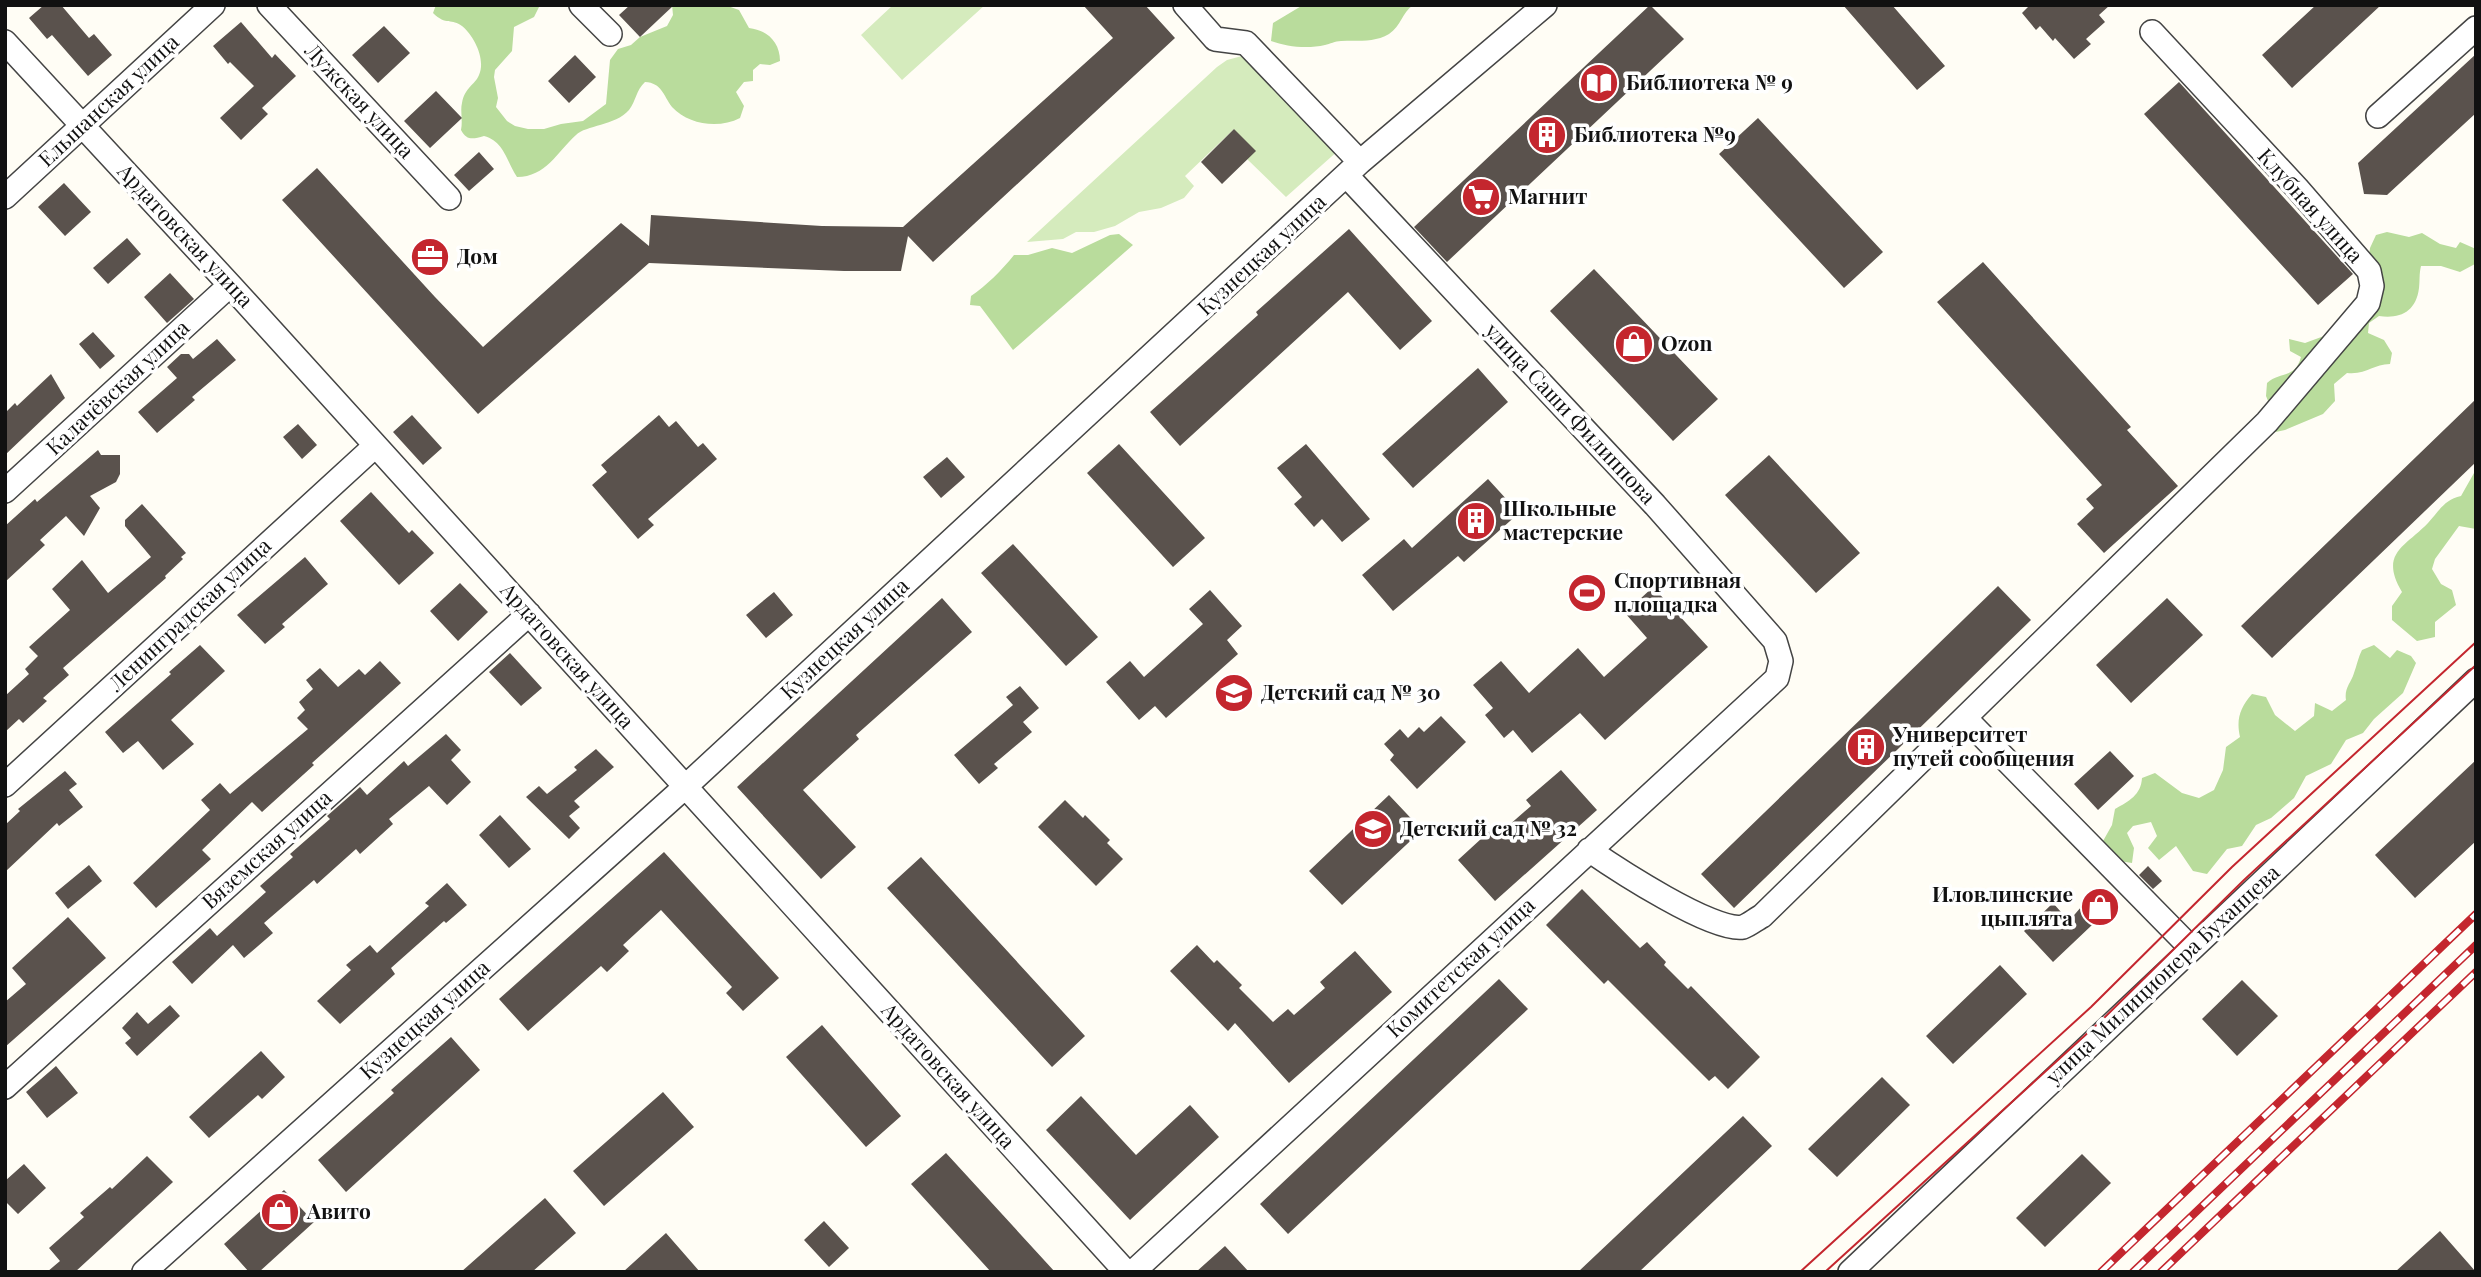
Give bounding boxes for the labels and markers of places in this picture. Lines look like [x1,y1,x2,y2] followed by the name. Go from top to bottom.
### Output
[1578,62,1620,104] library icon: Библиотека № 9
[1626,67,1793,95] place label: Библиотека № 9
[1526,114,1568,156] building icon: Библиотека №9
[1574,119,1736,147] place label: Библиотека №9
[1460,176,1502,218] supermarket icon: Магнит
[1508,181,1587,209] place label: Магнит
[409,236,451,278] office icon: Дом
[457,241,498,269] place label: Дом
[1613,323,1655,365] shop icon: Ozon
[1661,328,1712,356] place label: Ozon
[1503,493,1623,545] place label: Школьные мастерские
[1455,500,1497,542] building icon: Школьные мастерские
[1614,565,1741,617] place label: Спортивная площадка
[1566,572,1608,614] sports icon: Спортивная площадка
[1213,672,1255,714] school or university icon: Детский сад № 30
[1261,677,1441,705] place label: Детский сад № 30
[1892,719,2074,771] place label: Университет путей сообщения
[1845,726,1887,768] building icon: Университет путей сообщения
[1352,808,1394,850] school or university icon: Детский сад № 32
[1400,813,1577,841] place label: Детский сад № 32
[1932,879,2073,931] place label: Иловлинские цыплята
[2079,886,2121,928] shop icon: Иловлинские цыплята
[259,1191,301,1233] shop icon: Авито
[306,1196,371,1224] place label: Авито

